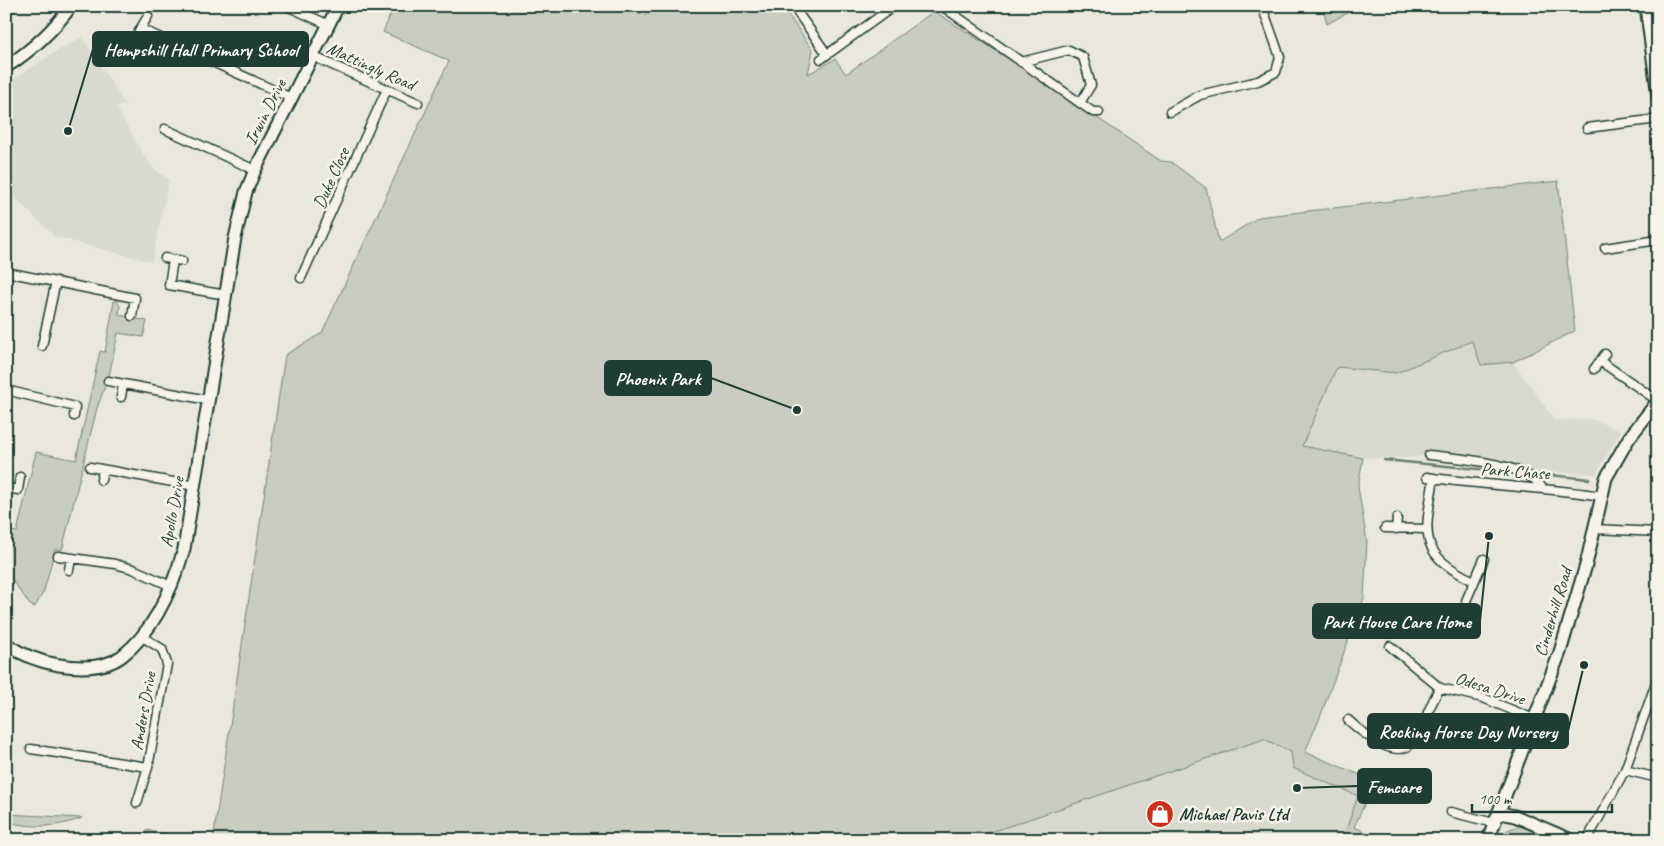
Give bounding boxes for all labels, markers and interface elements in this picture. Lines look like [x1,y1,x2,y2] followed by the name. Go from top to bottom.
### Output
[93,32,308,66] callout: Hempshill Hall Primary School
[323,37,421,96] street label: Mattingly Road
[104,38,302,62] text: Hempshill Hall Primary School
[239,74,291,149] street label: Irwin Drive
[308,143,355,212] street label: Duke Close
[605,361,711,395] callout: Phoenix Park
[615,367,703,391] text: Phoenix Park
[1480,458,1551,484] street label: Park Chase
[155,474,189,549] street label: Apollo Drive
[1529,562,1578,659] street label: Cinderhill Road
[1313,604,1480,638] callout: Park House Care Home
[1323,610,1473,634] text: Park House Care Home
[1453,666,1529,710] street label: Odesa Drive
[125,669,161,752] street label: Anders Drive
[1368,714,1568,748] callout: Rocking Horse Day Nursery
[1379,720,1559,744] text: Rocking Horse Day Nursery
[1358,769,1431,803] callout: Femcare
[1367,775,1422,799] text: Femcare
[1472,781,1612,813] scale bar
[1479,790,1513,809] text: 100 m
[1145,799,1175,829] shop icon: Michael Pavis Ltd
[1179,803,1291,825] place label: Michael Pavis Ltd

